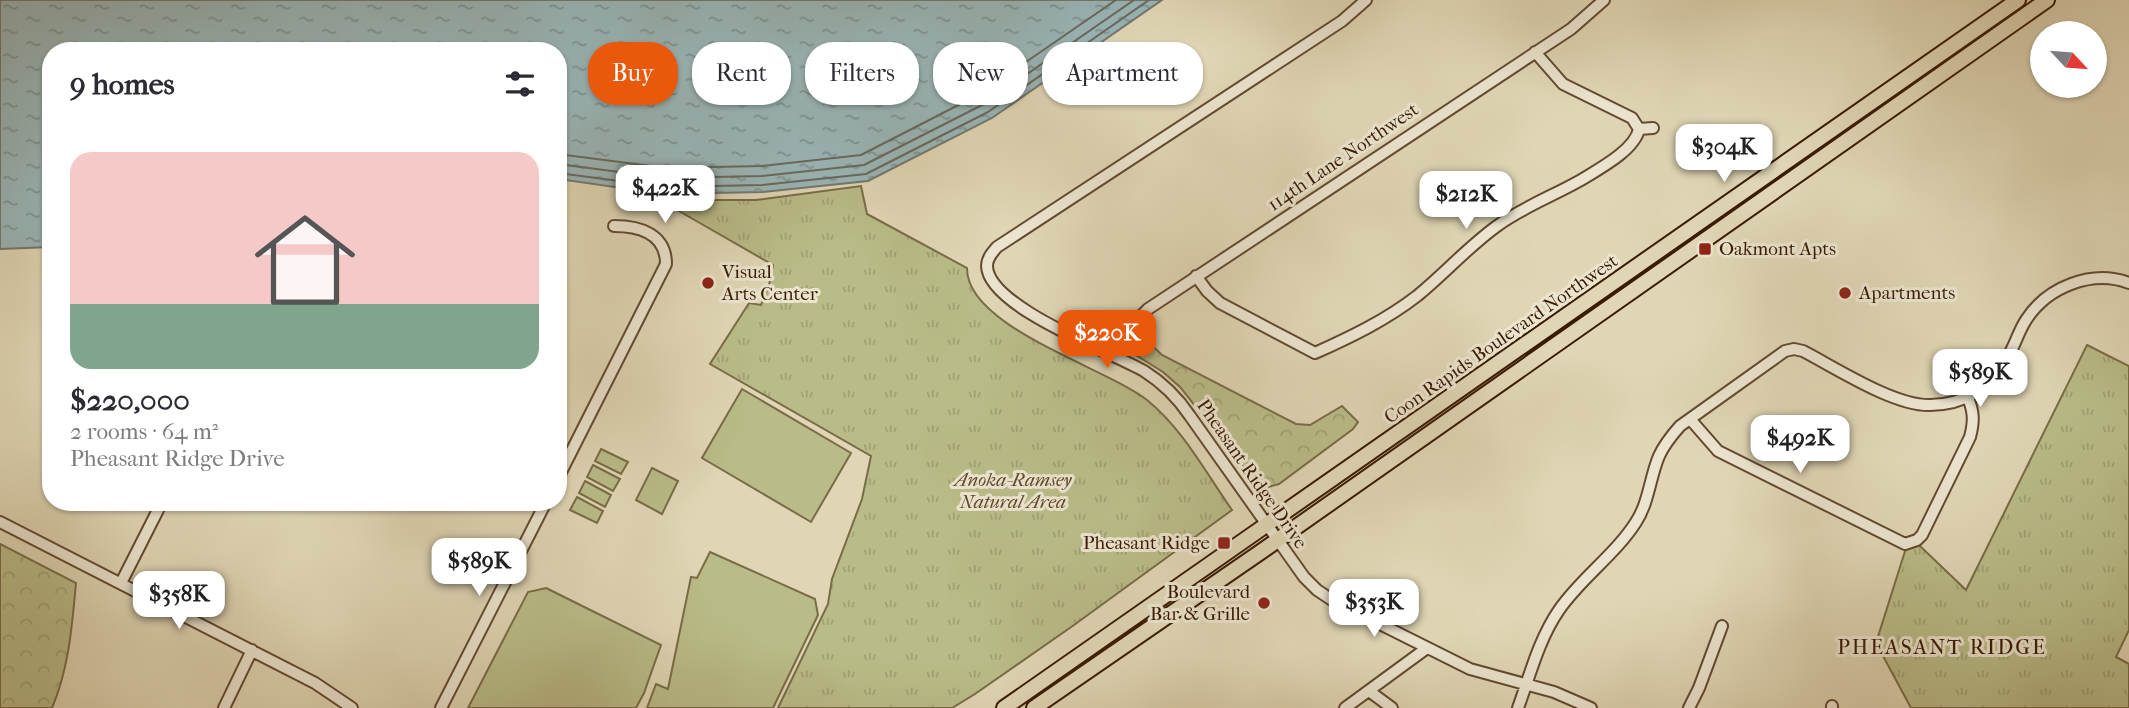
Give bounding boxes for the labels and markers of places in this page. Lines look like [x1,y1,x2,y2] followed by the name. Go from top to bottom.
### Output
[1675,124,1773,184] pin: $304K
[616,166,714,225] pin: $422K
[1417,172,1515,231] pin: $212K
[1719,238,1836,260] place label: Oakmont Apts
[1697,241,1713,257] marker: Oakmont Apts
[721,261,819,305] place label: Visual Arts Center
[700,275,716,291] marker: Visual Arts Center
[1858,282,1955,304] place label: Apartments
[1837,285,1853,301] marker: Apartments
[1058,310,1156,370] pin: $220K
[1931,350,2029,409] pin: $589K
[1751,416,1849,475] pin: $492K
[1083,532,1210,554] place label: Pheasant Ridge
[1216,535,1232,551] marker: Pheasant Ridge
[430,538,528,598] pin: $589K
[130,572,228,631] pin: $358K
[1325,580,1423,639] pin: $353K
[1150,581,1251,625] place label: Boulevard Bar & Grille
[1256,595,1272,611] marker: Boulevard Bar & Grille

